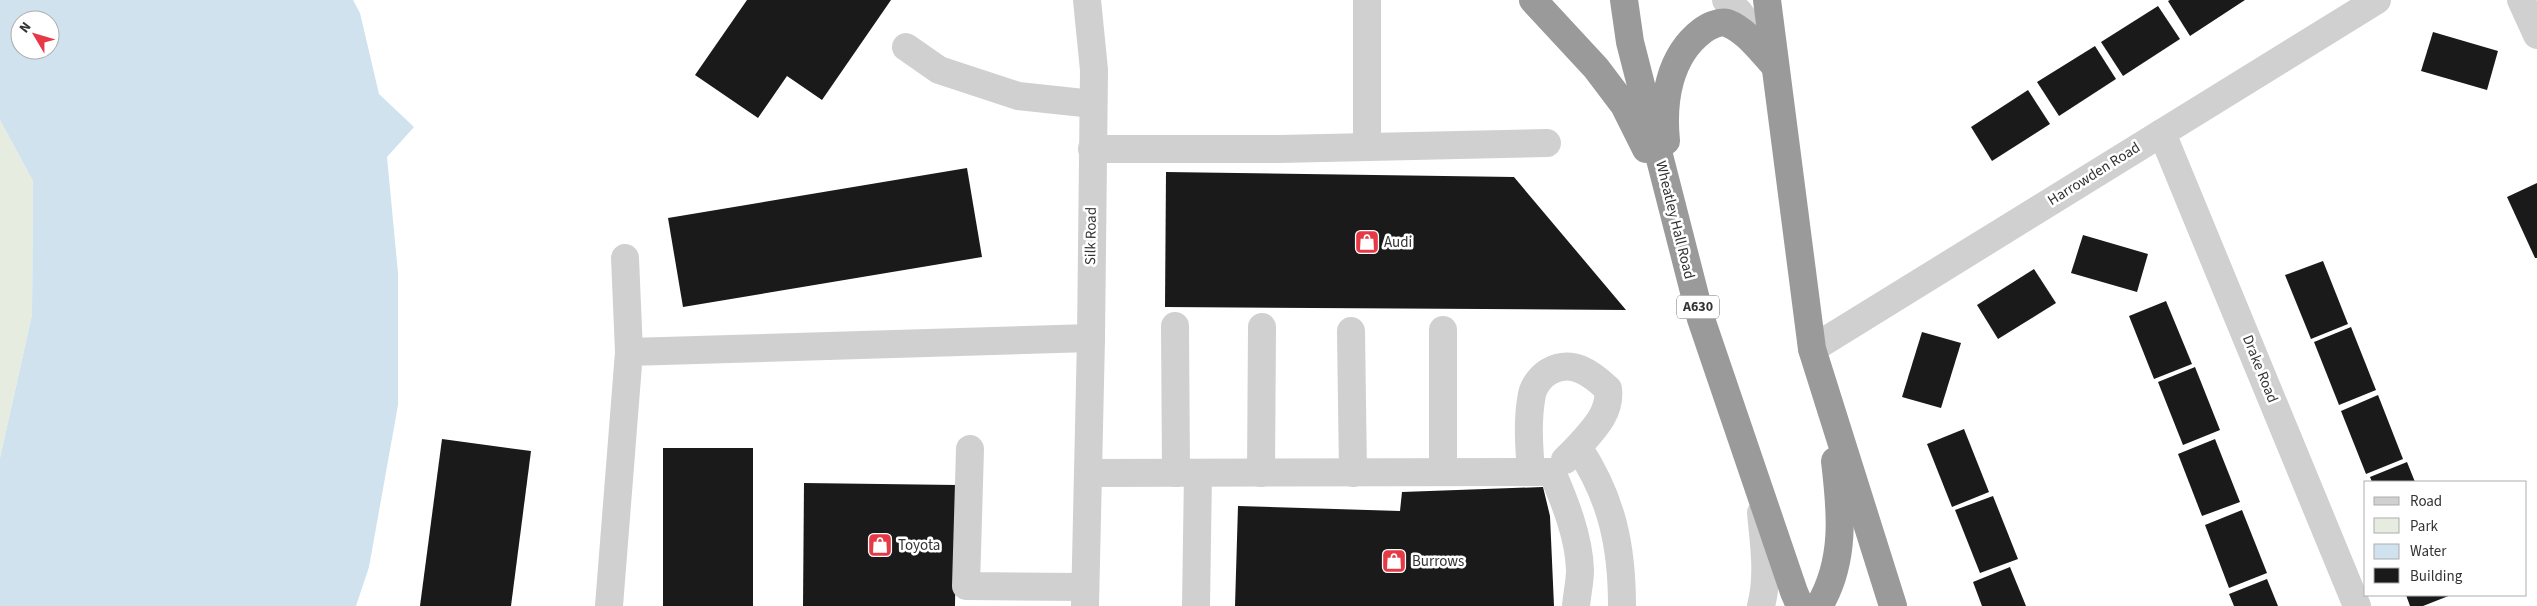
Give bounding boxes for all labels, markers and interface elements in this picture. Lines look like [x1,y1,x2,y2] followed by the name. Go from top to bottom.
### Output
[10,10,60,60] north arrow
[15,18,36,37] text: N
[2044,137,2144,211] street label: Harrowden Road
[1650,159,1700,281] street label: Wheatley Hall Road
[1080,207,1102,265] street label: Silk Road
[1354,229,1380,255] shop icon: Audi
[1384,232,1412,253] place label: Audi
[1677,296,1719,318] road number: A630
[2237,332,2283,406] street label: Drake Road
[2364,481,2527,596] legend
[2410,491,2442,512] text: Road
[2410,516,2439,537] text: Park
[867,532,893,558] shop icon: Toyota
[898,535,940,556] place label: Toyota
[2410,541,2447,562] text: Water
[1381,548,1407,574] shop icon: Burrows
[1412,551,1464,572] place label: Burrows
[2410,566,2463,587] text: Building

